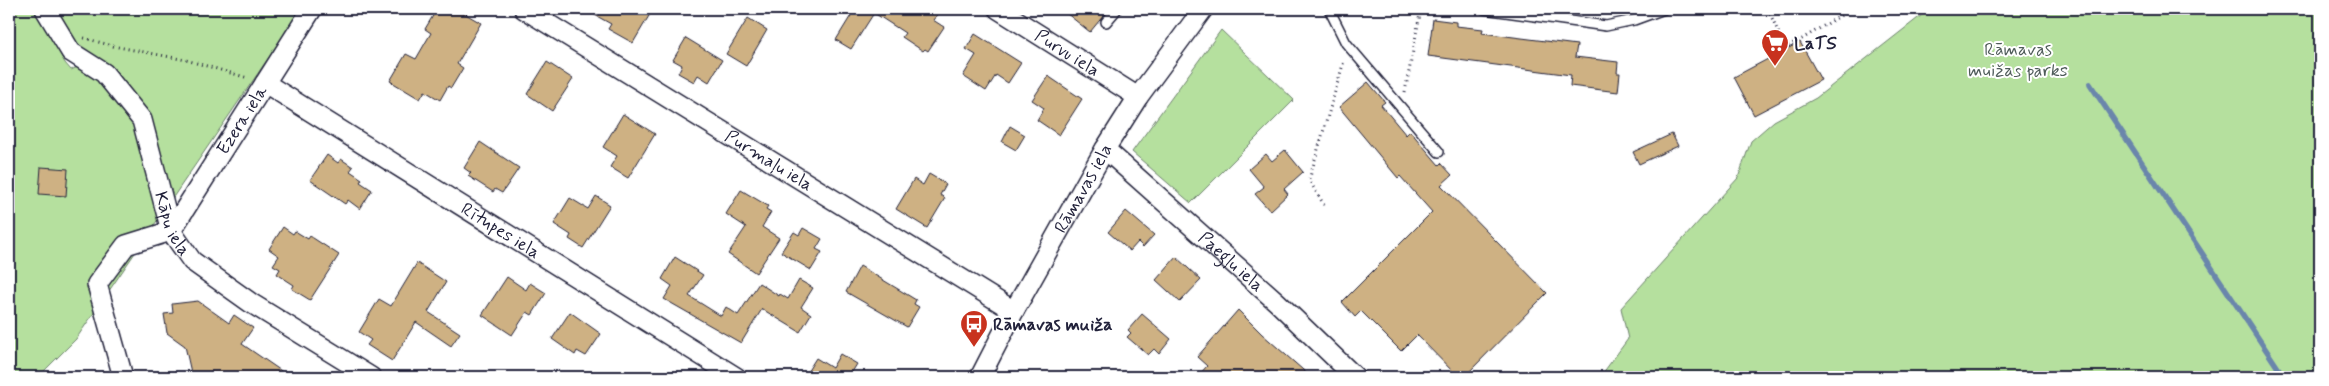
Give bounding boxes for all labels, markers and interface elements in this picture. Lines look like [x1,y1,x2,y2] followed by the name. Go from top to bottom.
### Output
[1030,24,1104,83] street label: Purvu iela
[1760,28,1790,67] supermarket icon: LaTS
[1794,32,1838,56] place label: LaTS
[1968,38,2068,83] park label: Rāmavas muižas parks
[212,81,273,160] street label: Ezera iela
[720,125,817,197] street label: Purmaļu iela
[1049,140,1118,238] street label: Rāmavas iela
[148,189,196,261] street label: Kāpu iela
[456,197,544,265] street label: Rītupes iela
[1193,227,1268,298] street label: Paegļu iela
[959,309,989,348] bus stop icon: Rāmavas muiža
[993,313,1112,337] place label: Rāmavas muiža

